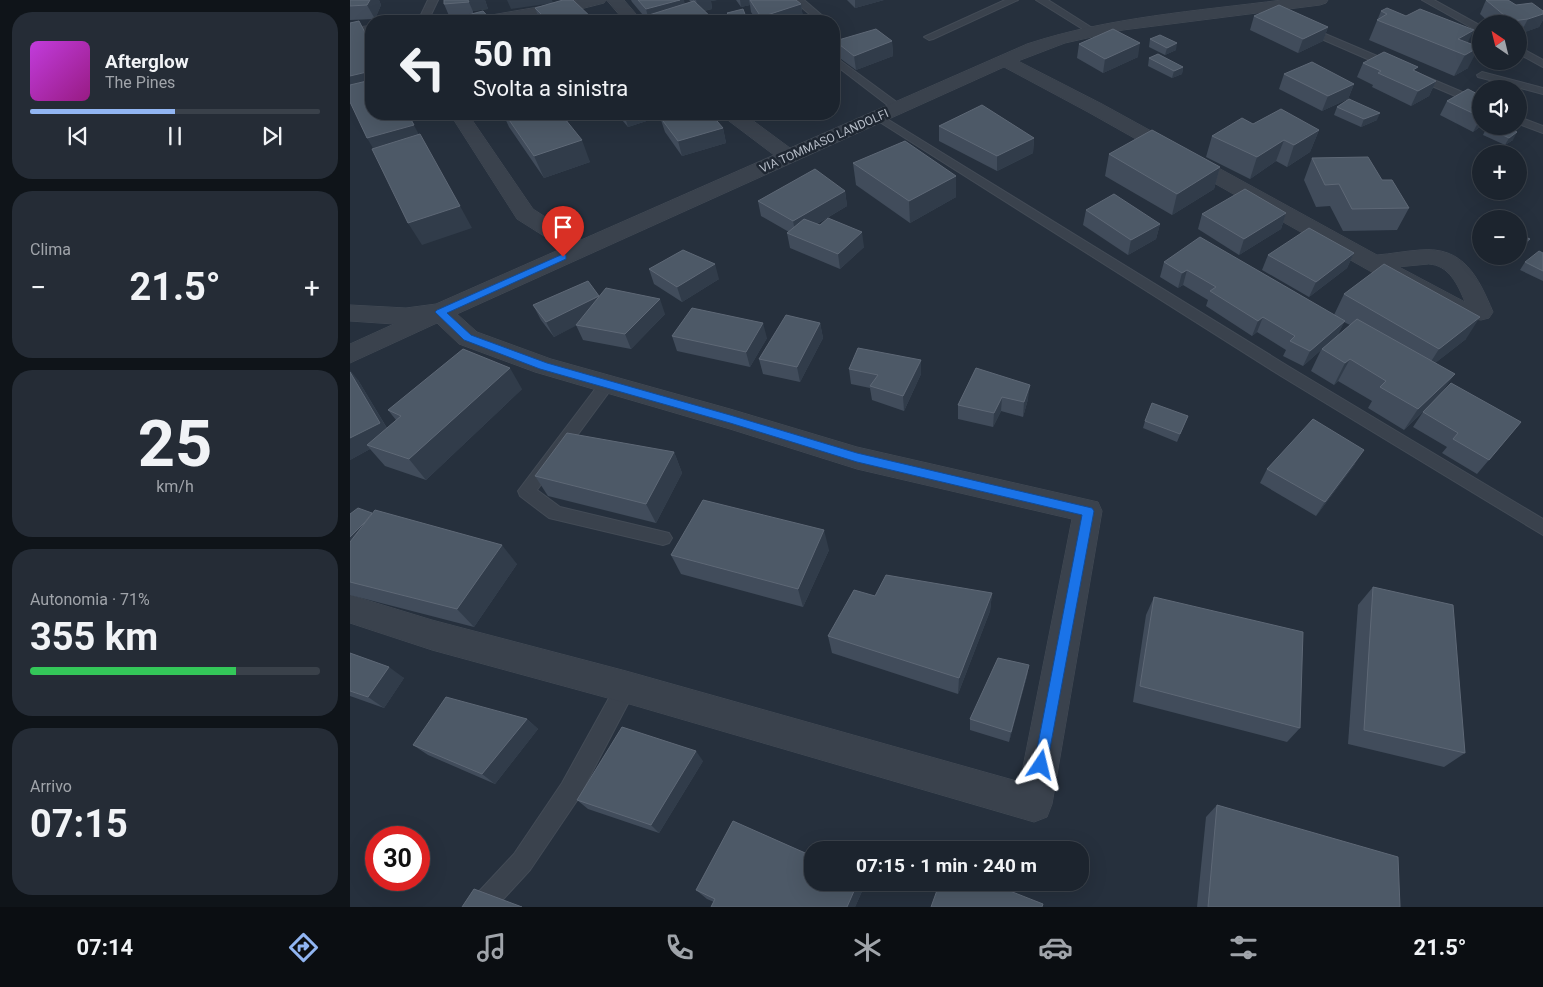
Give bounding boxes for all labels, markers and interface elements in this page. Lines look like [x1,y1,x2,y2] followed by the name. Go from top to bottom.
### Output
[1472,15,1528,70] north arrow
[1472,15,1527,265] map controls
[473,34,552,75] text: 50 m
[390,35,455,100] icon: left
[105,50,189,73] text: Afterglow
[105,73,175,92] text: The Pines
[473,76,628,101] text: Svolta a sinistra
[1472,80,1527,135] button: sound
[757,106,891,176] street label: VIA TOMMASO LANDOLFI
[64,122,92,150] icon: previous
[161,122,189,150] icon: pause
[258,122,286,150] icon: next
[1472,145,1527,200] button: +
[542,206,584,257] pin
[1472,210,1527,265] button: −
[549,213,577,241] icon: arrive
[30,240,71,259] text: Clima
[129,265,221,309] text: 21.5°
[30,271,46,304] text: −
[304,271,320,304] text: +
[138,406,212,482] text: 25
[156,477,194,496] text: km/h
[30,590,150,609] text: Autonomia · 71%
[30,615,158,659] text: 355 km
[1014,738,1066,790] position arrow
[30,777,72,796] text: Arrivo
[30,802,128,846] text: 07:15
[365,826,430,891] speed limit sign: 30
[856,854,1037,877] text: 07:15 · 1 min · 240 m
[286,930,321,965] icon: directions
[474,930,509,965] icon: music
[662,930,697,965] icon: phone
[850,930,885,965] icon: climate
[1038,930,1073,965] icon: car
[1226,930,1261,965] icon: filters
[76,935,133,960] text: 07:14
[1414,935,1466,960] text: 21.5°

